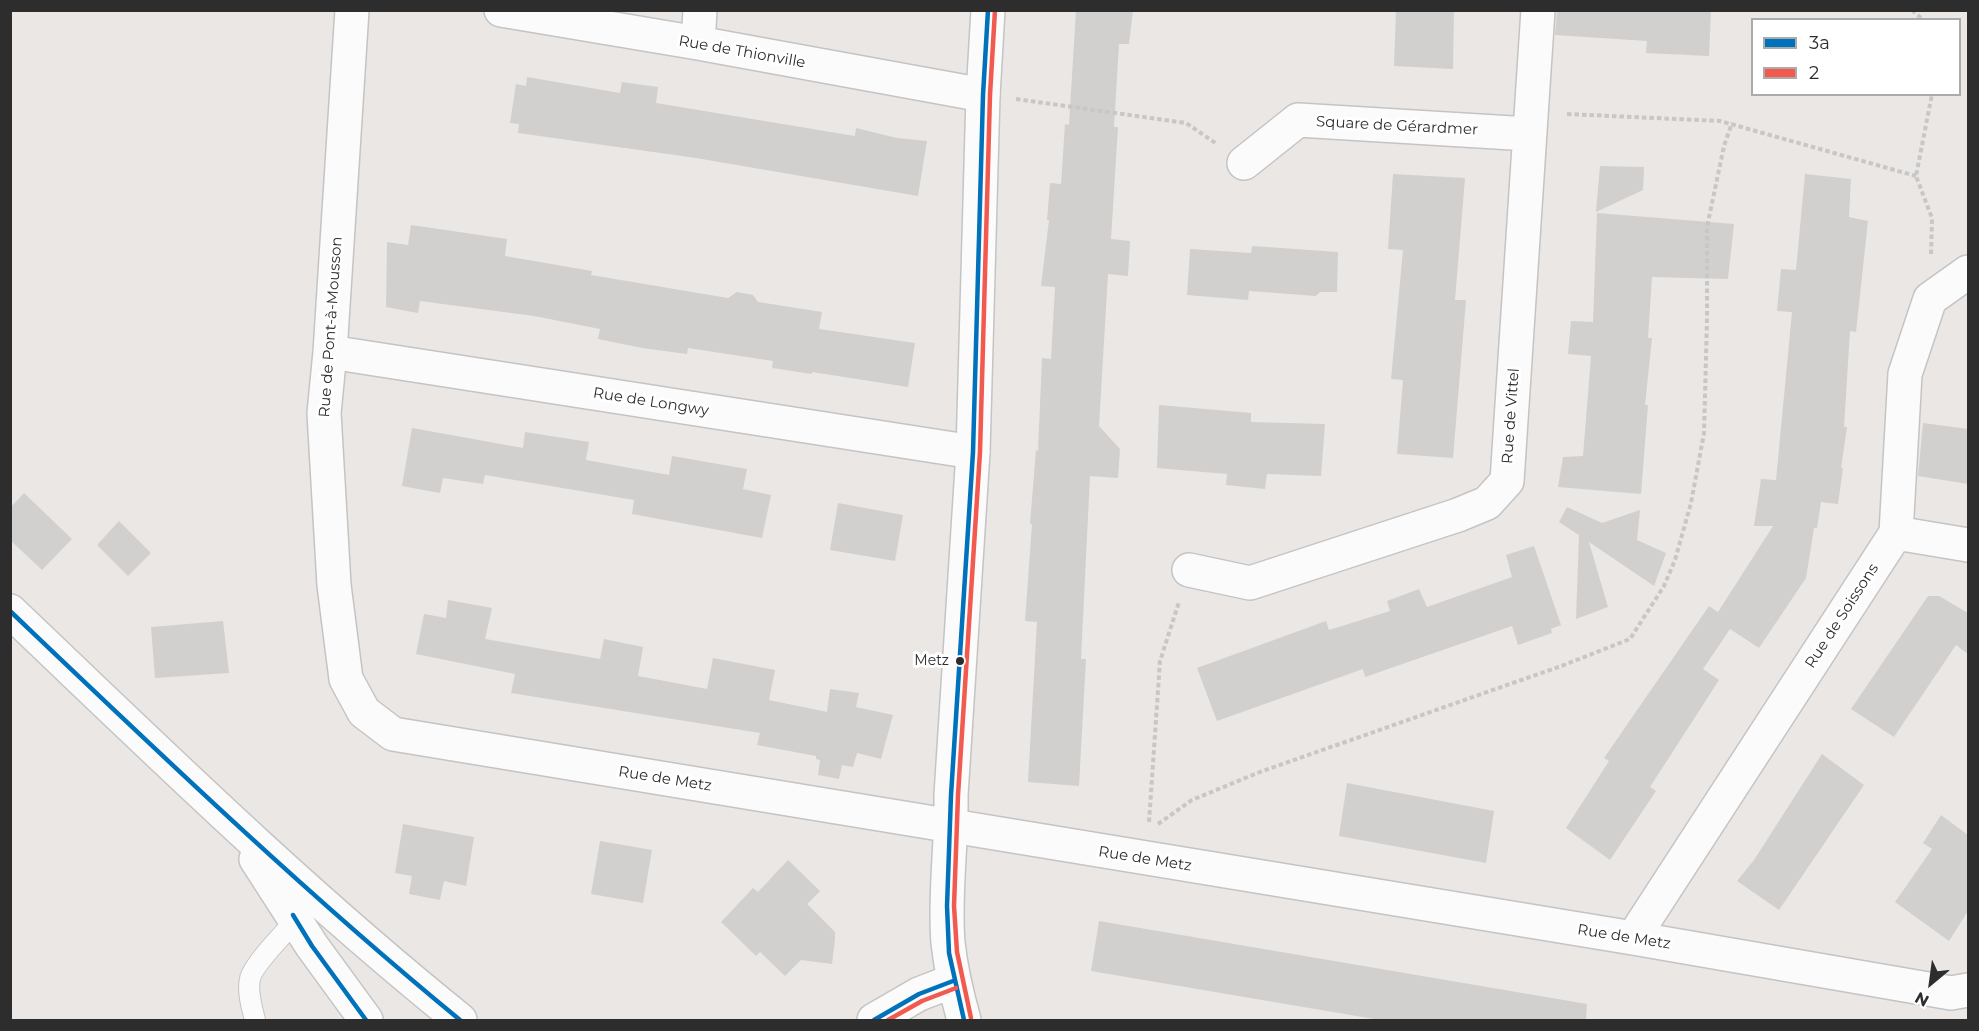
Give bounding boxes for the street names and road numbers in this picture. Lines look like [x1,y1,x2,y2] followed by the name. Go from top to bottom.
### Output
[677,32,807,72] street label: Rue de Thionville
[1316,113,1478,139] street label: Square de Gérardmer
[316,236,346,418] street label: Rue de Pont-à-Mousson
[1499,368,1523,464] street label: Rue de Vittel
[592,384,710,420] street label: Rue de Longwy
[1801,560,1883,672] street label: Rue de Soissons
[617,763,713,795] street label: Rue de Metz
[1097,843,1193,875] street label: Rue de Metz
[1576,921,1672,953] street label: Rue de Metz

